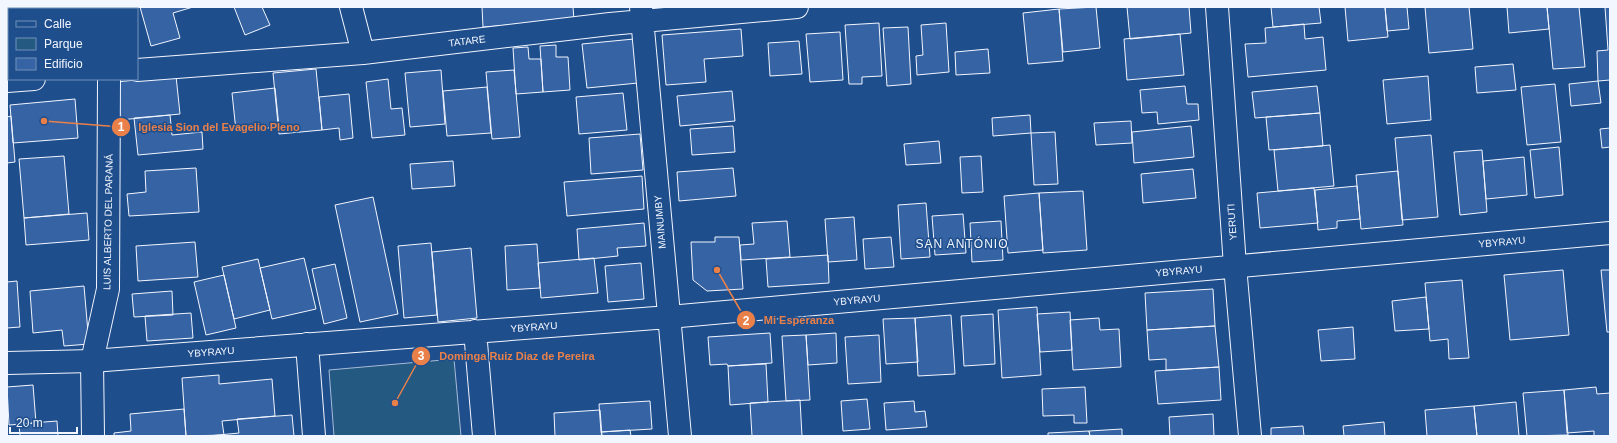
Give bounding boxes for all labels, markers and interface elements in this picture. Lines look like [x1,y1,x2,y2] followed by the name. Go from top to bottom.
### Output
[8,8,138,80] legend
[44,17,72,31] text: Calle
[448,33,486,49] street label: TATARE
[44,37,83,51] text: Parque
[44,57,83,71] text: Edificio
[111,116,308,139] callout: Iglesia Sion del Evagelio Pleno
[118,120,125,134] text: 1
[138,121,300,133] text: Iglesia Sion del Evagelio Pleno
[100,154,115,290] street label: LUIS ALBERTO DEL PARANÁ
[652,194,668,249] street label: MAINUMBY
[1225,203,1239,241] street label: YERUTI
[1478,234,1526,250] street label: YBYRAYU
[915,236,1009,251] district label: SAN ANTÓNIO
[1155,263,1203,279] street label: YBYRAYU
[833,292,881,308] street label: YBYRAYU
[736,309,842,332] callout: Mi Esperanza
[743,314,750,328] text: 2
[764,314,835,326] text: Mi Esperanza
[510,320,558,334] street label: YBYRAYU
[187,345,235,359] street label: YBYRAYU
[411,345,602,368] callout: Dominga Ruiz Diaz de Pereira
[418,349,425,363] text: 3
[439,350,596,362] text: Dominga Ruiz Diaz de Pereira
[10,409,77,435] scale bar
[16,416,43,430] text: 20 m

